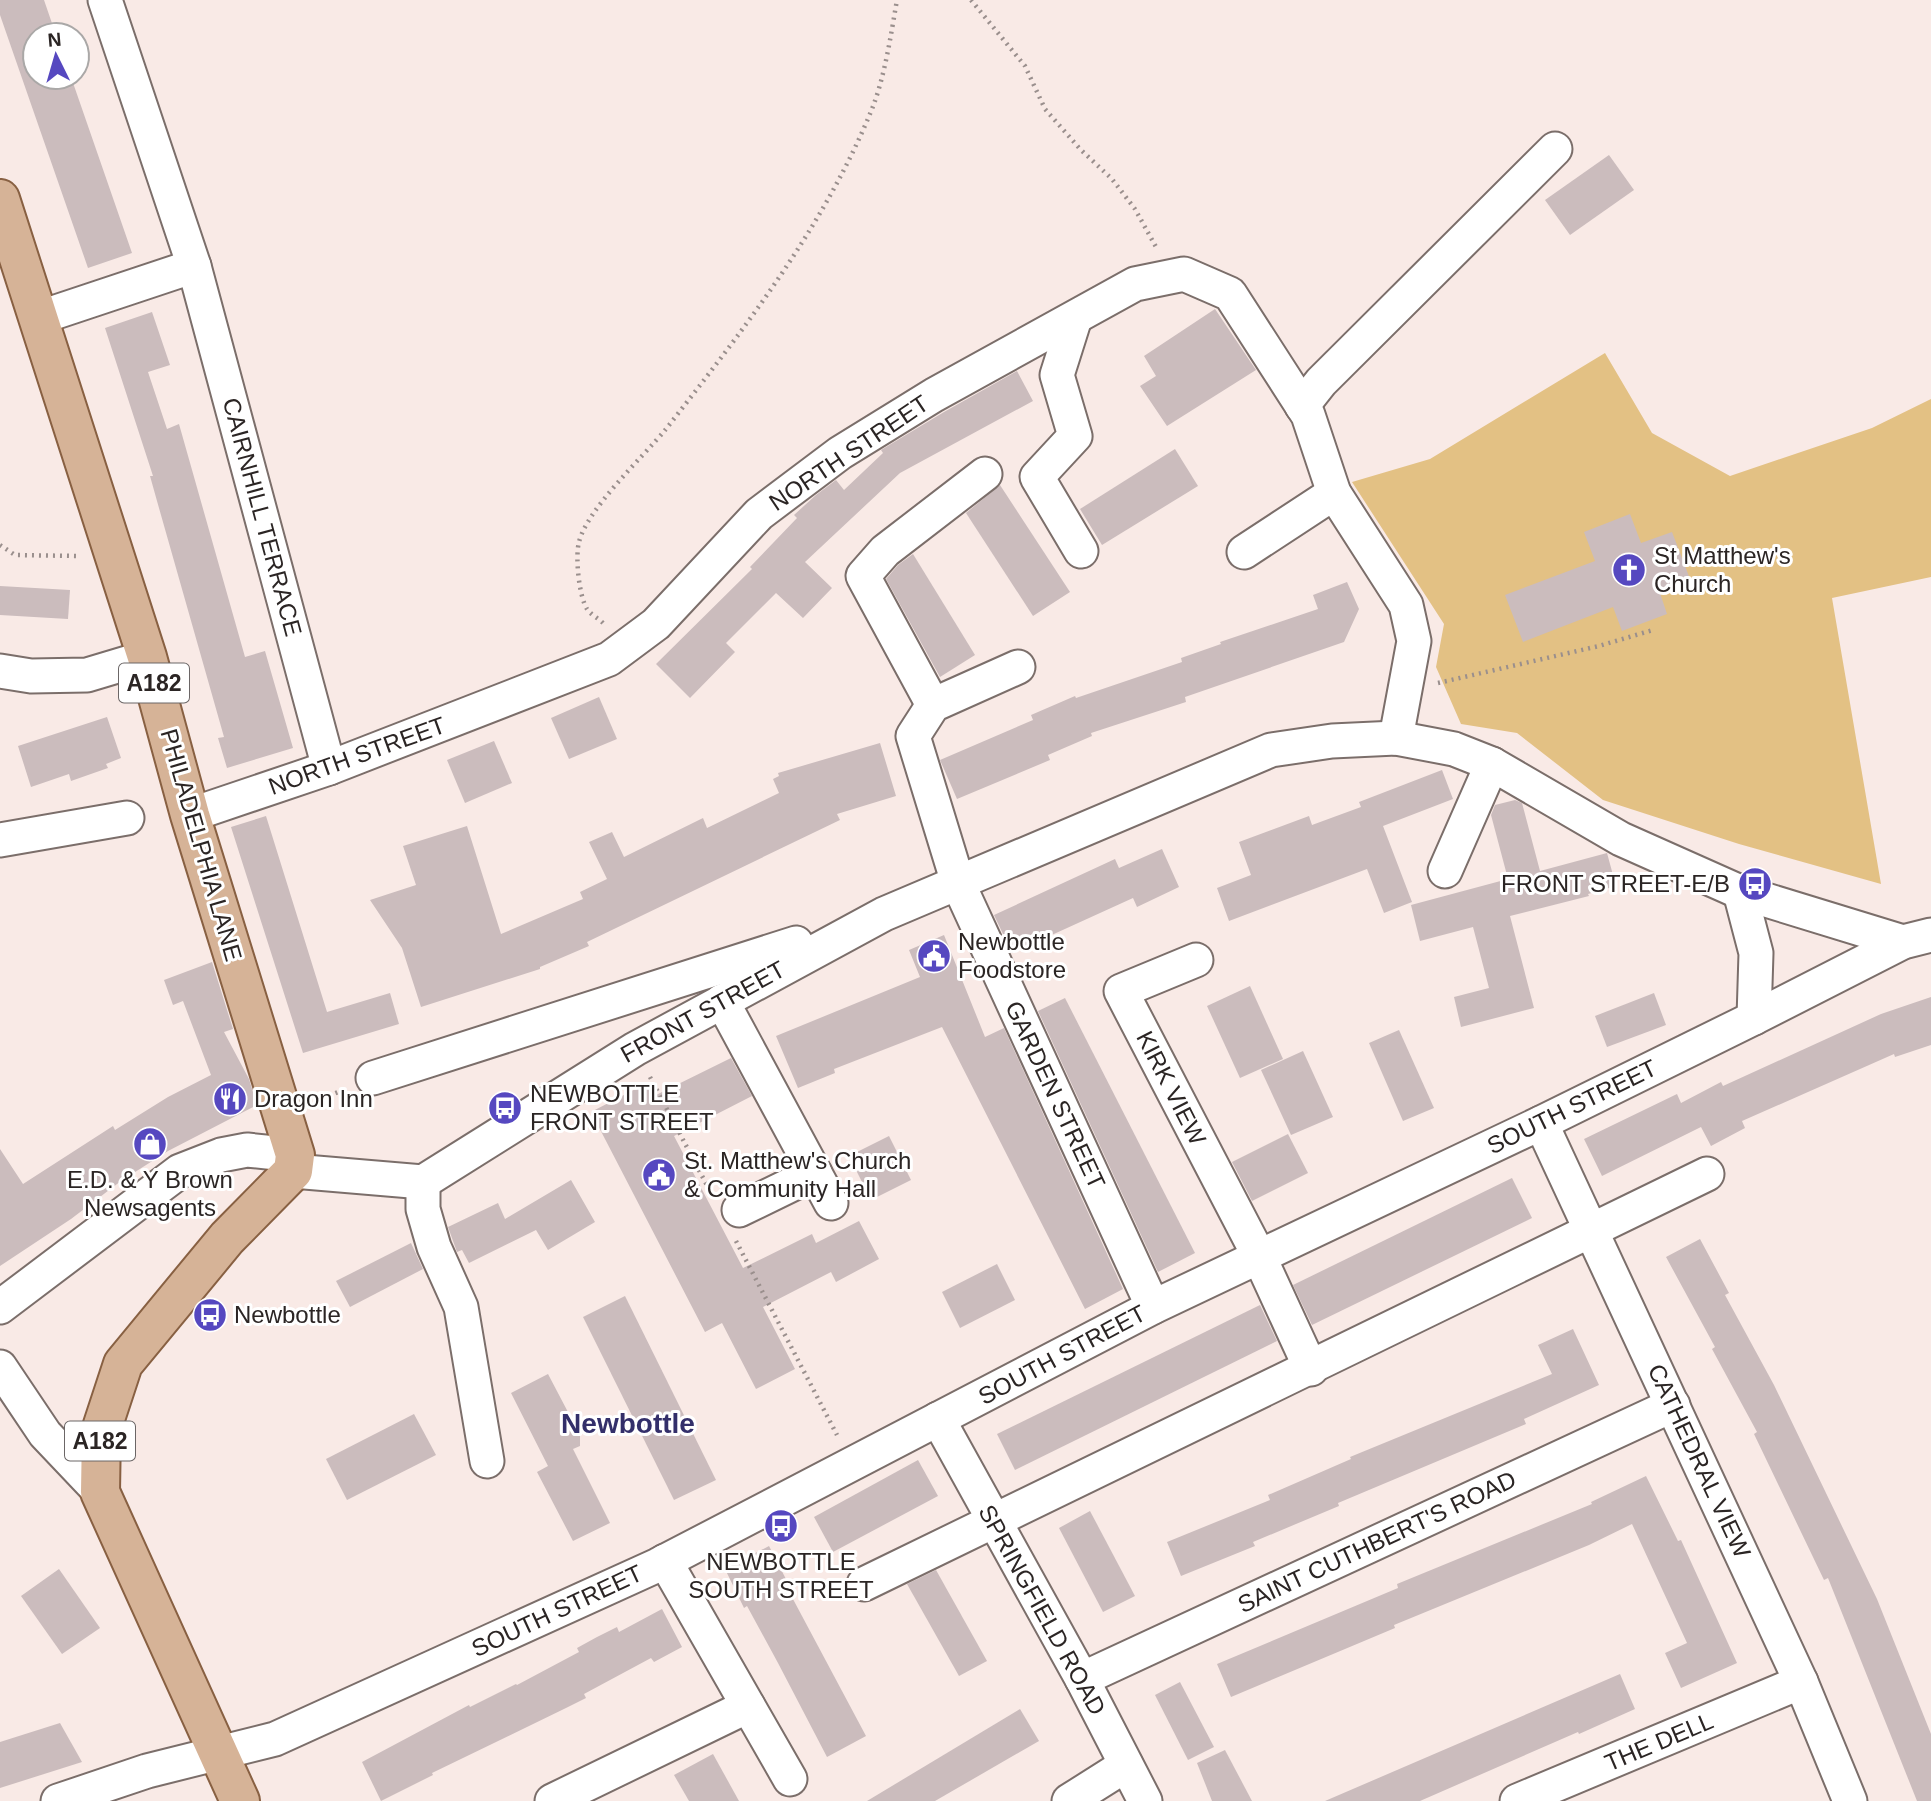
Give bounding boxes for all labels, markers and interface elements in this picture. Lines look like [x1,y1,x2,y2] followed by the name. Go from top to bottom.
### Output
[21,21,91,91] north arrow
[47,29,62,51] text: N
[764,389,934,516] street label: NORTH STREET
[218,395,307,639] street label: CAIRNHILL TERRACE
[1654,542,1791,597] place label: St Matthew's Church
[1610,551,1648,589] church icon: St Matthew's Church
[119,664,189,702] road number: A182
[265,711,449,800] street label: NORTH STREET
[155,726,248,964] street label: PHILADELPHIA LANE
[1736,865,1774,903] bus stop icon: FRONT STREET-E/B
[1501,870,1730,897] place label: FRONT STREET-E/B
[958,928,1066,983] place label: Newbottle Foodstore
[915,937,953,975] public building icon: Newbottle Foodstore
[616,955,790,1068] street label: FRONT STREET
[1000,997,1111,1193] street label: GARDEN STREET
[1131,1026,1212,1149] street label: KIRK VIEW
[1483,1054,1661,1159] street label: SOUTH STREET
[211,1080,249,1118] restaurant icon: Dragon Inn
[530,1080,714,1135] place label: NEWBOTTLE FRONT STREET
[254,1085,373,1112] place label: Dragon Inn
[486,1089,524,1127] bus stop icon: NEWBOTTLE FRONT STREET
[131,1125,169,1163] shop icon: E.D. & Y Brown Newsagents
[684,1147,911,1202] place label: St. Matthew's Church & Community Hall
[640,1156,678,1194] public building icon: St. Matthew's Church & Community Hall
[67,1166,233,1221] place label: E.D. & Y Brown Newsagents
[191,1296,229,1334] bus stop icon: Newbottle
[974,1299,1150,1410] street label: SOUTH STREET
[234,1301,341,1328] place label: Newbottle
[1643,1360,1756,1562] street label: CATHEDRAL VIEW
[561,1408,695,1439] district label: Newbottle
[65,1422,135,1460] road number: A182
[1233,1465,1520,1618] street label: SAINT CUTHBERT'S ROAD
[973,1500,1111,1720] street label: SPRINGFIELD ROAD
[762,1507,800,1545] bus stop icon: NEWBOTTLE SOUTH STREET
[688,1548,874,1603] place label: NEWBOTTLE SOUTH STREET
[467,1559,647,1662] street label: SOUTH STREET
[1601,1707,1717,1776] street label: THE DELL

